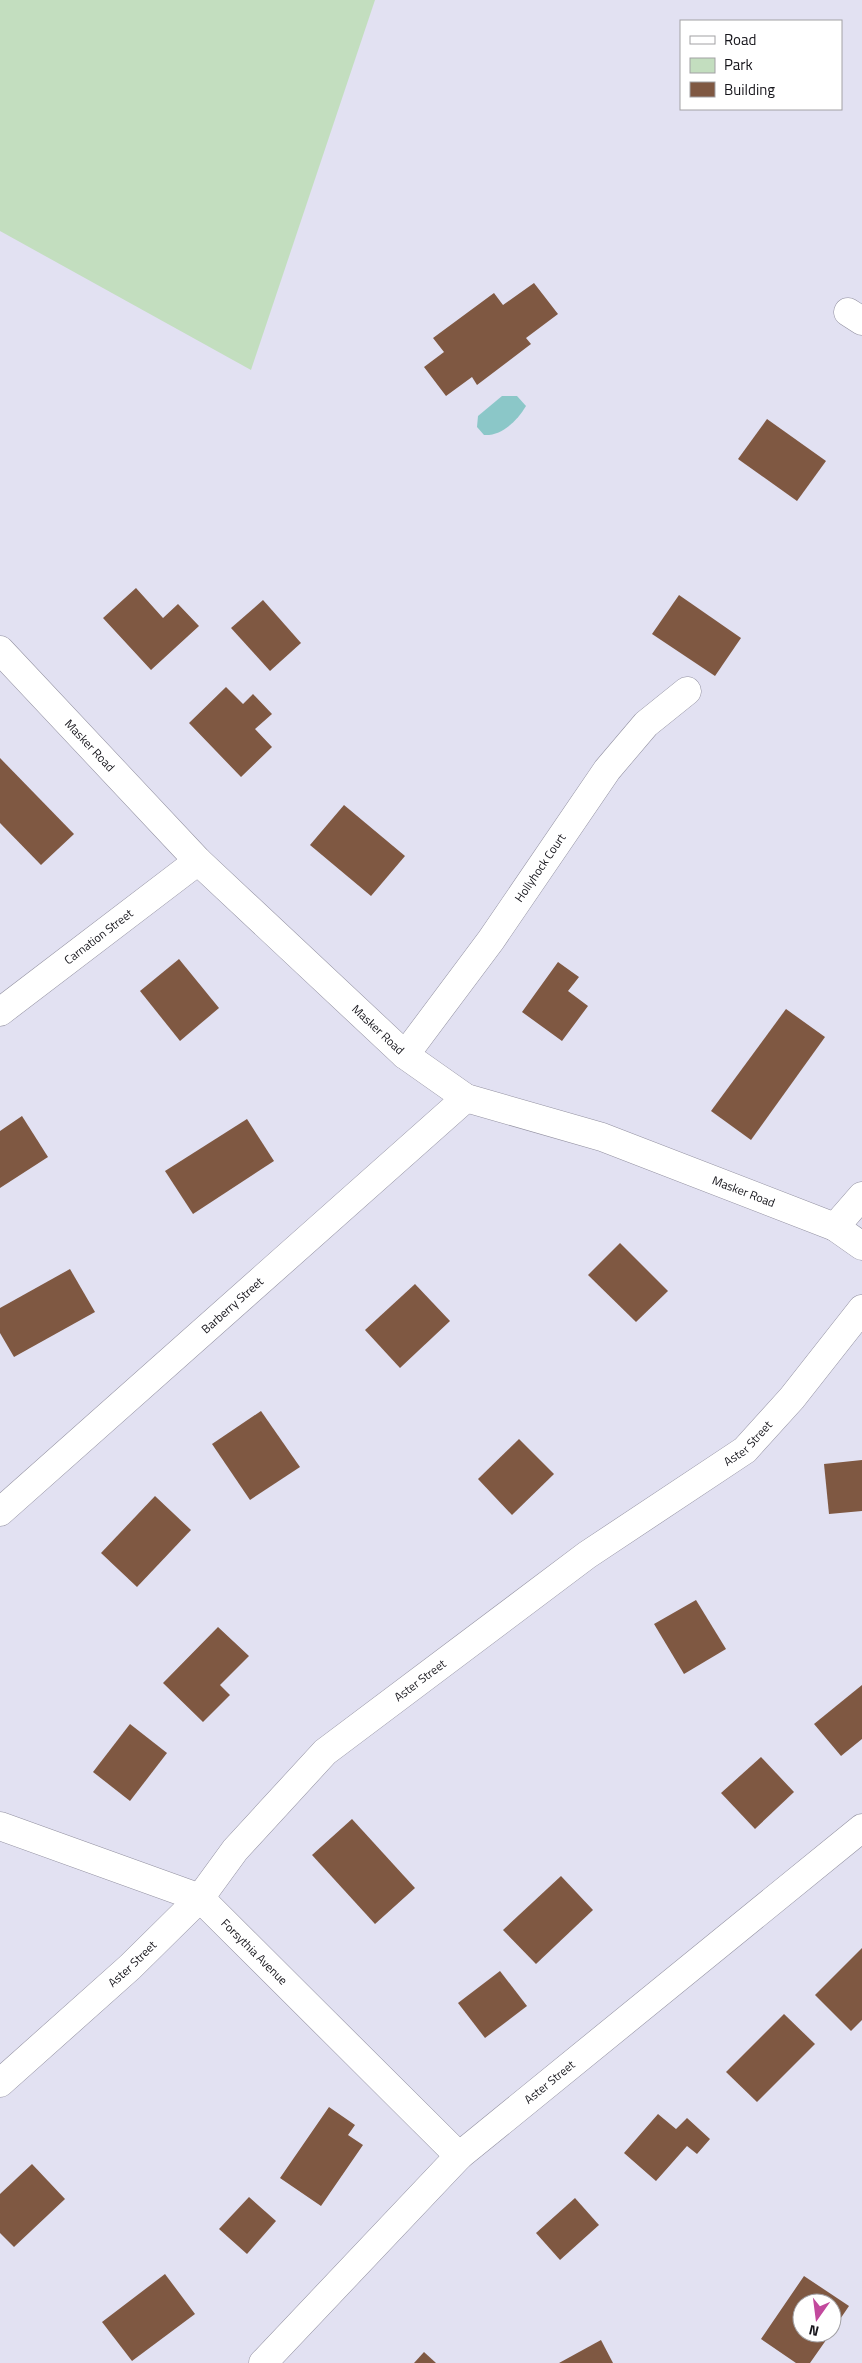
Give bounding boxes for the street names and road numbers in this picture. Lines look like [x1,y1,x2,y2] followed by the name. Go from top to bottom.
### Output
[60,715,120,776] street label: Masker Road
[510,829,571,906] street label: Hollyhock Court
[60,903,137,969] street label: Carnation Street
[348,1000,409,1059] street label: Masker Road
[710,1170,778,1212] street label: Masker Road
[197,1272,268,1338] street label: Barberry Street
[720,1415,777,1471] street label: Aster Street
[390,1654,450,1706] street label: Aster Street
[217,1914,292,1989] street label: Forsythia Avenue
[103,1935,161,1991] street label: Aster Street
[520,2055,580,2108] street label: Aster Street

